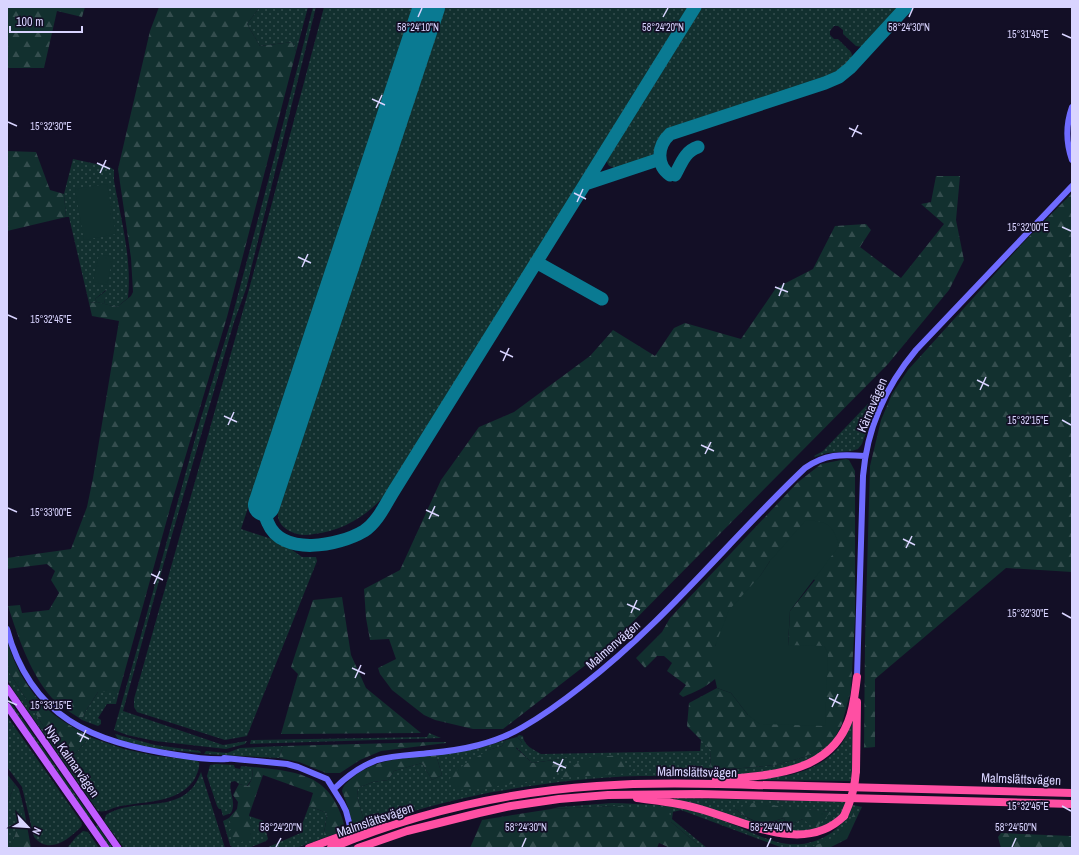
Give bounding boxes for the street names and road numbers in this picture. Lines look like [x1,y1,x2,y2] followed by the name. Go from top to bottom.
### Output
[853,375,891,435] street label: Kärnavägen
[582,617,644,673] street label: Malmenvägen
[41,721,103,801] street label: Nya Kalmarvägen
[657,763,737,781] street label: Malmslättsvägen
[981,769,1061,789] street label: Malmslättsvägen
[334,799,416,841] street label: Malmslättsvägen

